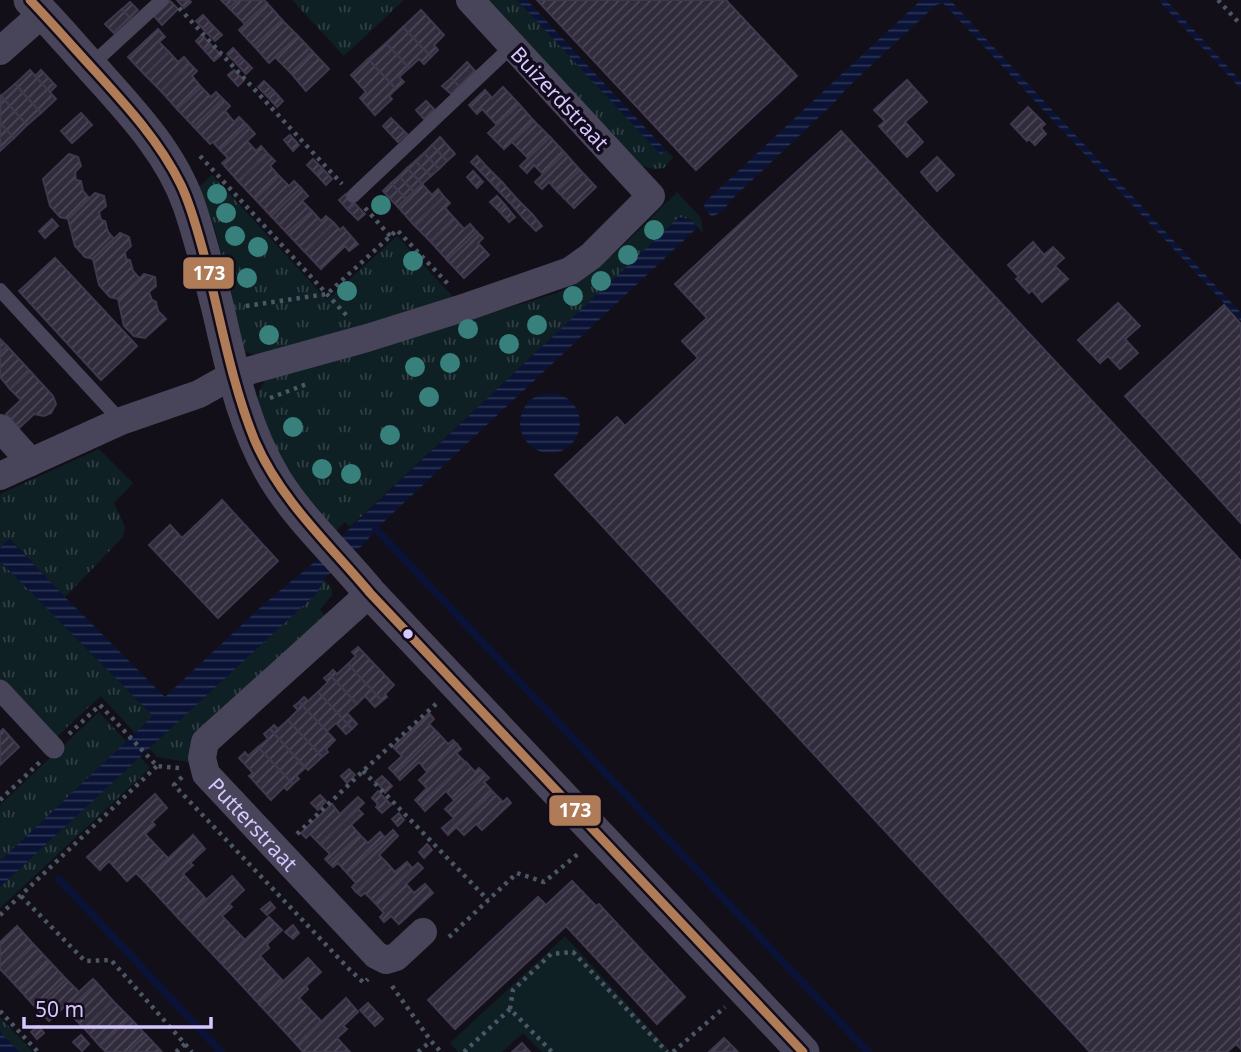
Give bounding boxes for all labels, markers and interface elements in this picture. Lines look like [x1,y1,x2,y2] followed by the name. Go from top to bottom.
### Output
[505,40,616,156] street label: Buizerdstraat
[182,256,235,290] line badge: 173
[193,260,225,286] text: 173
[401,627,415,641] unlabelled marker
[202,771,304,877] street label: Putterstraat
[548,794,602,827] line badge: 173
[559,797,591,823] text: 173
[24,986,212,1030] scale bar
[35,995,84,1023] text: 50 m

